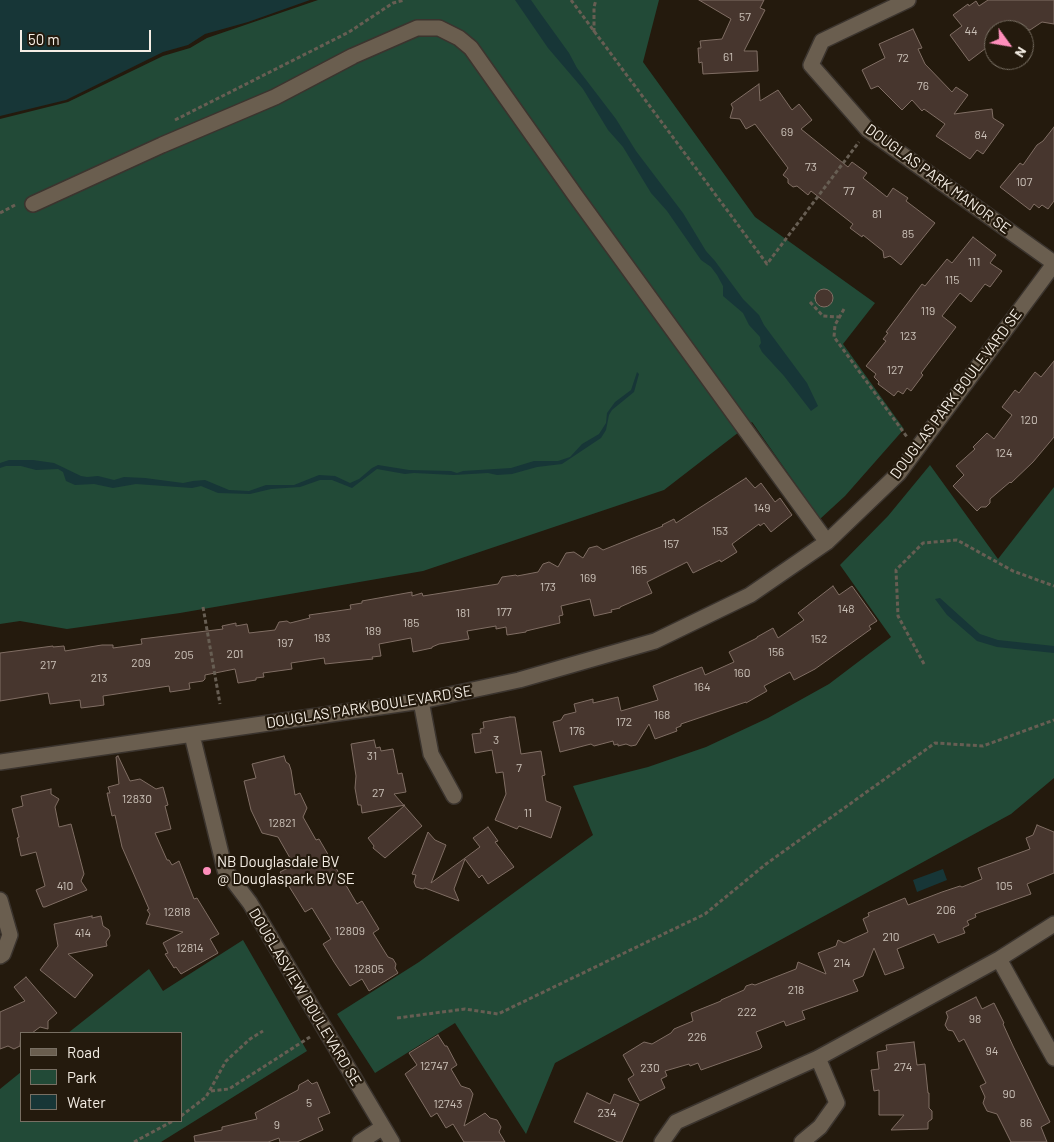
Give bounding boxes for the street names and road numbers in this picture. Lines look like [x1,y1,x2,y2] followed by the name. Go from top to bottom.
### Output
[862,120,1014,238] street label: DOUGLAS PARK MANOR SE
[886,306,1026,482] street label: DOUGLAS PARK BOULEVARD SE
[265,682,473,732] street label: DOUGLAS PARK BOULEVARD SE
[245,905,365,1089] street label: DOUGLASVIEW BOULEVARD SE

